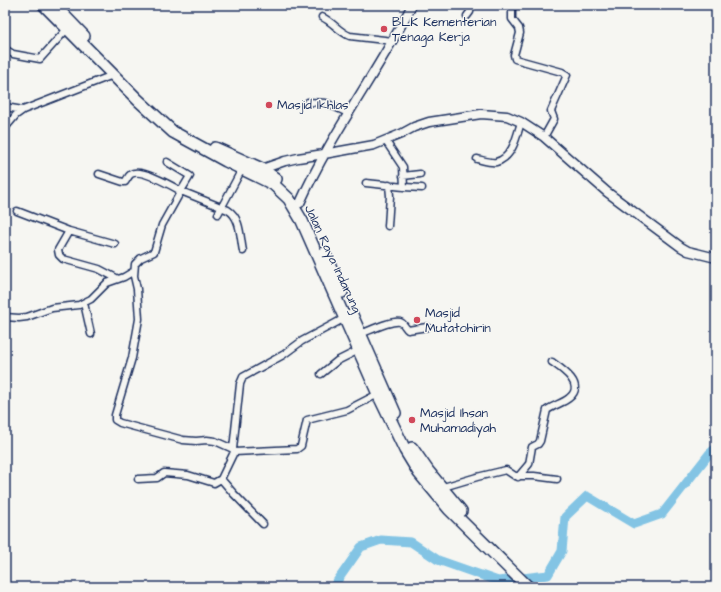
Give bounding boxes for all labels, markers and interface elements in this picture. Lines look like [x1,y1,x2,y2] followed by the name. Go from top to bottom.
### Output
[392,13,497,47] place label: BLK Kementerian Tenaga Kerja
[379,24,389,34] marker: BLK Kementerian Tenaga Kerja
[277,96,349,114] place label: Masjid Ikhlas
[264,100,274,110] marker: Masjid Ikhlas
[299,202,366,317] street label: Jalan Raya Indarung
[425,304,491,337] place label: Masjid Mutatohirin
[412,315,422,325] marker: Masjid Mutatohirin
[420,404,497,438] place label: Masjid Ihsan Muhamadiyah
[407,415,417,425] marker: Masjid Ihsan Muhamadiyah

